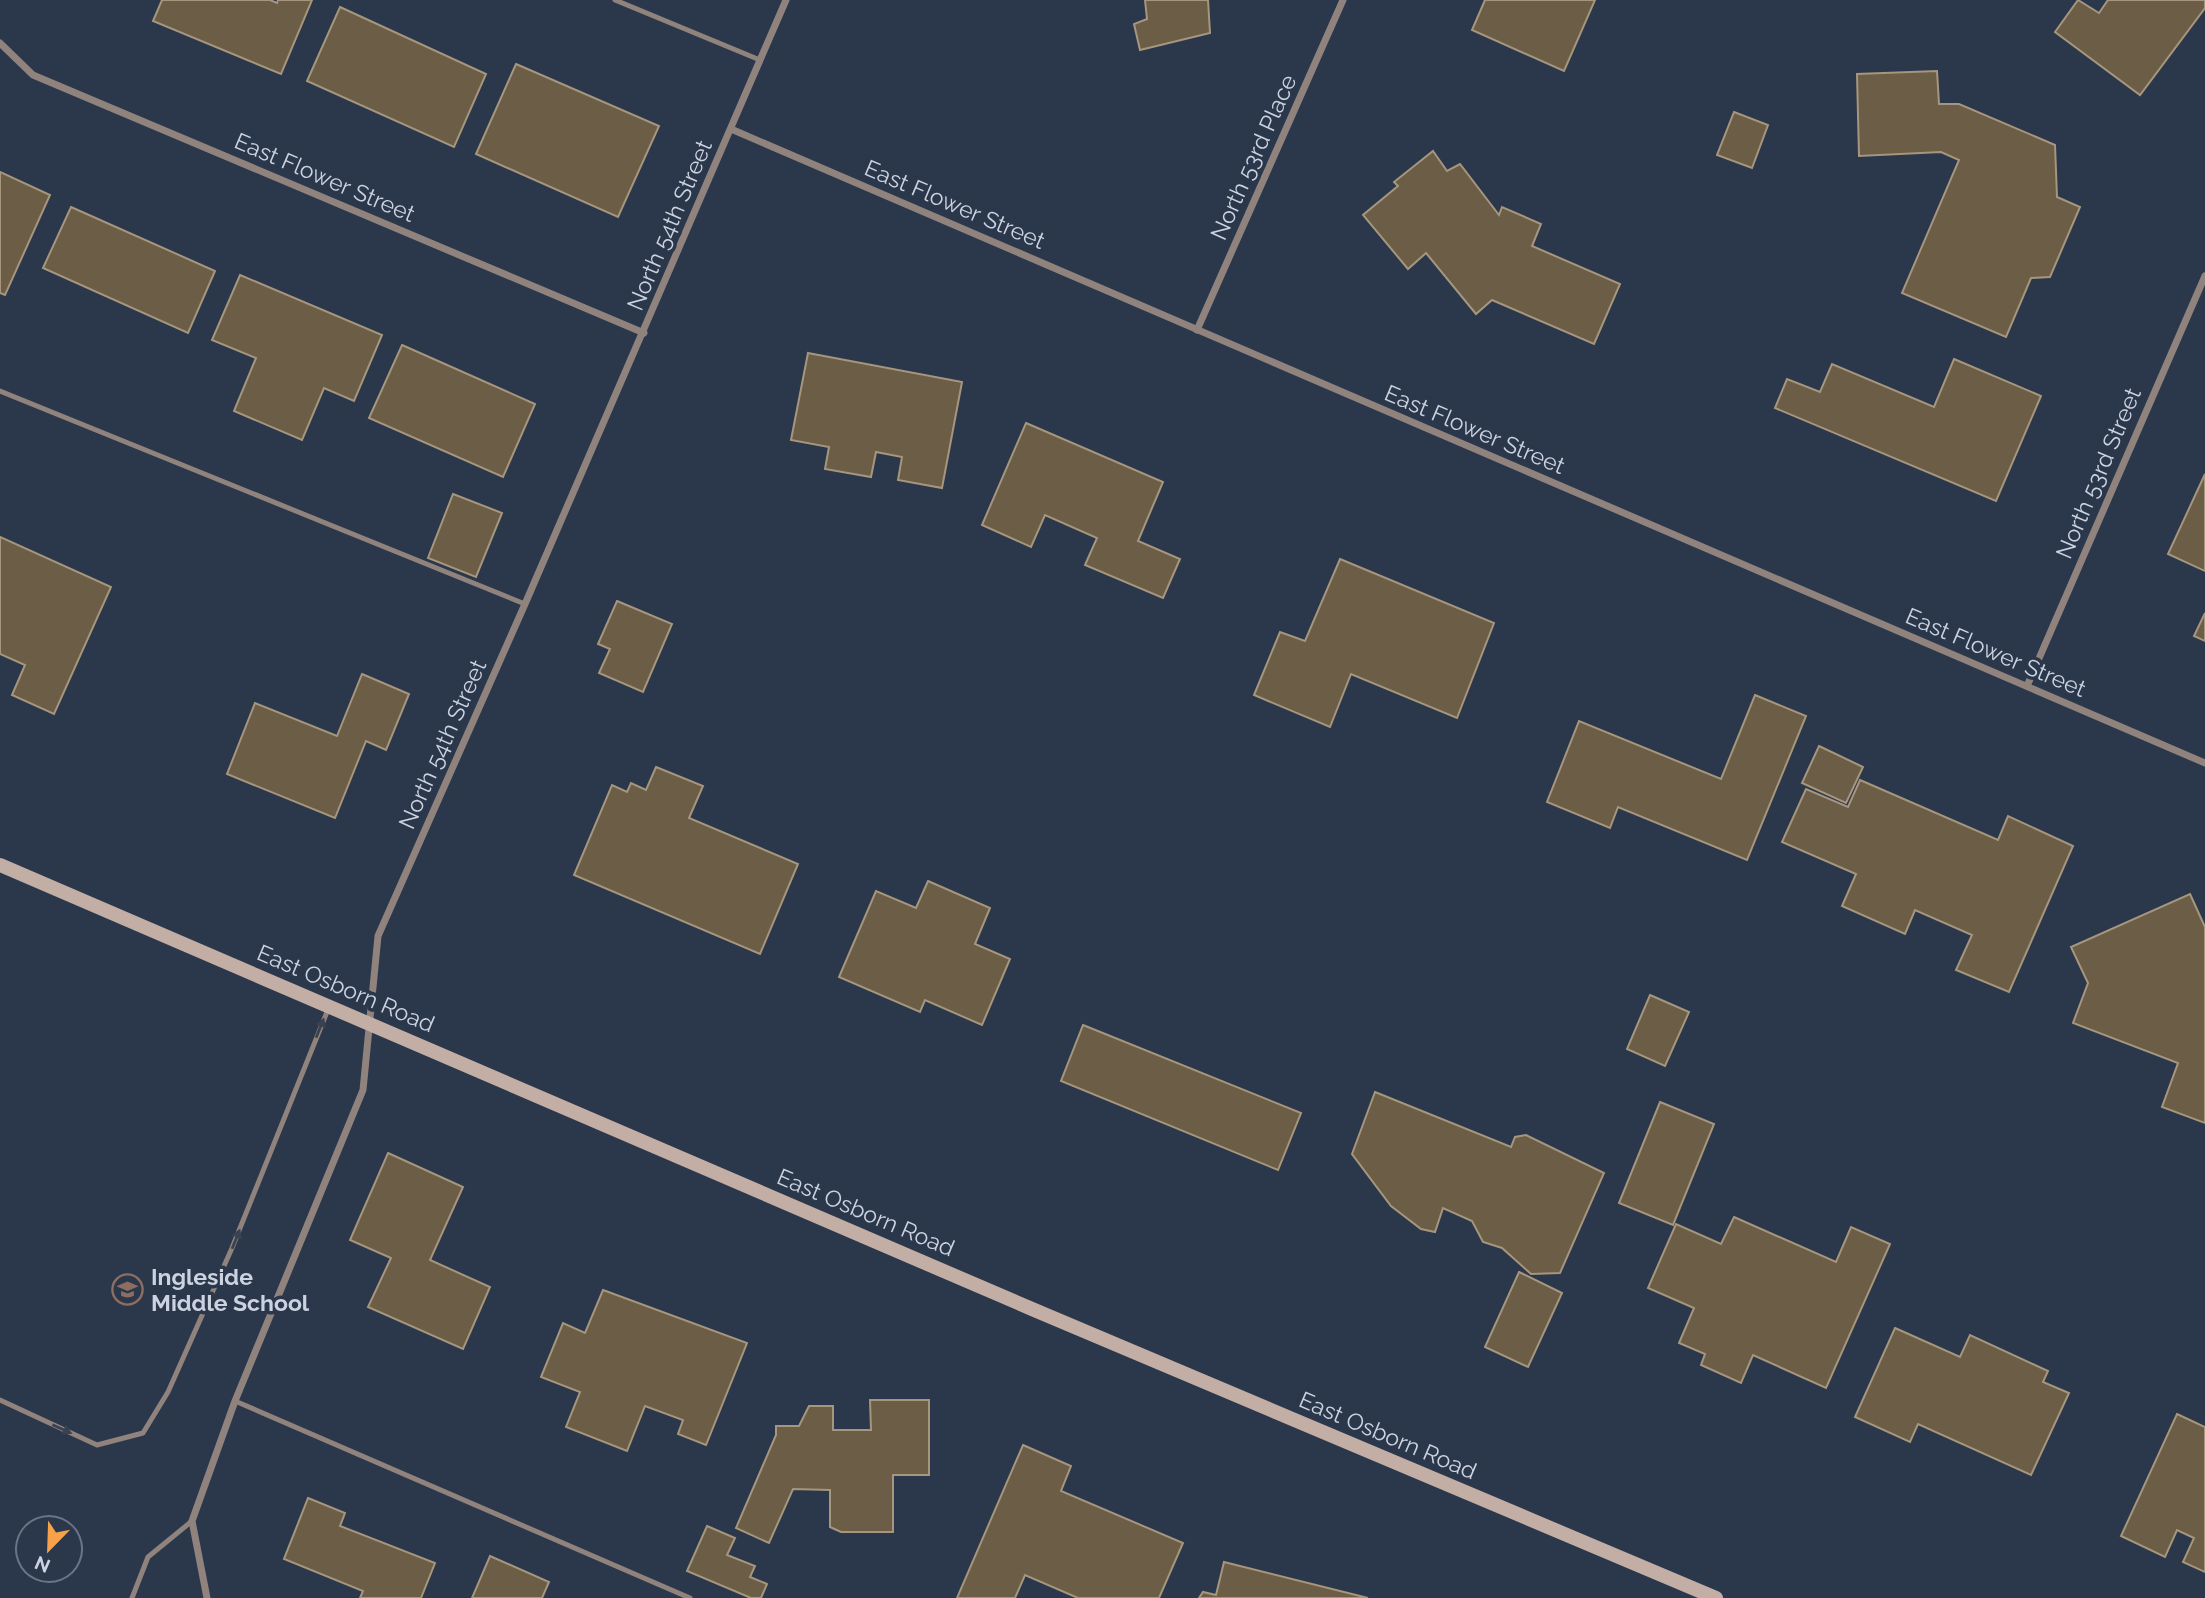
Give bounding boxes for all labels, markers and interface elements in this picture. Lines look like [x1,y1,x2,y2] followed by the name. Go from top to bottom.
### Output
[1204,70,1302,244] street label: North 53rd Place
[231,127,419,227] street label: East Flower Street
[621,136,717,314] street label: North 54th Street
[861,154,1049,254] street label: East Flower Street
[1381,379,1569,479] street label: East Flower Street
[2050,383,2146,562] street label: North 53rd Street
[1902,602,2090,702] street label: East Flower Street
[393,655,491,833] street label: North 54th Street
[253,938,439,1038] street label: East Osborn Road
[315,1017,326,1038] one-way arrow
[773,1162,959,1262] street label: East Osborn Road
[230,1228,241,1249] one-way arrow
[151,1263,310,1316] place label: Ingleside Middle School
[111,1272,145,1306] school or university icon: Ingleside Middle School
[1295,1385,1481,1485] street label: East Osborn Road
[52,1423,72,1435] one-way arrow
[14,1514,84,1584] north arrow
[31,1552,53,1578] text: N

